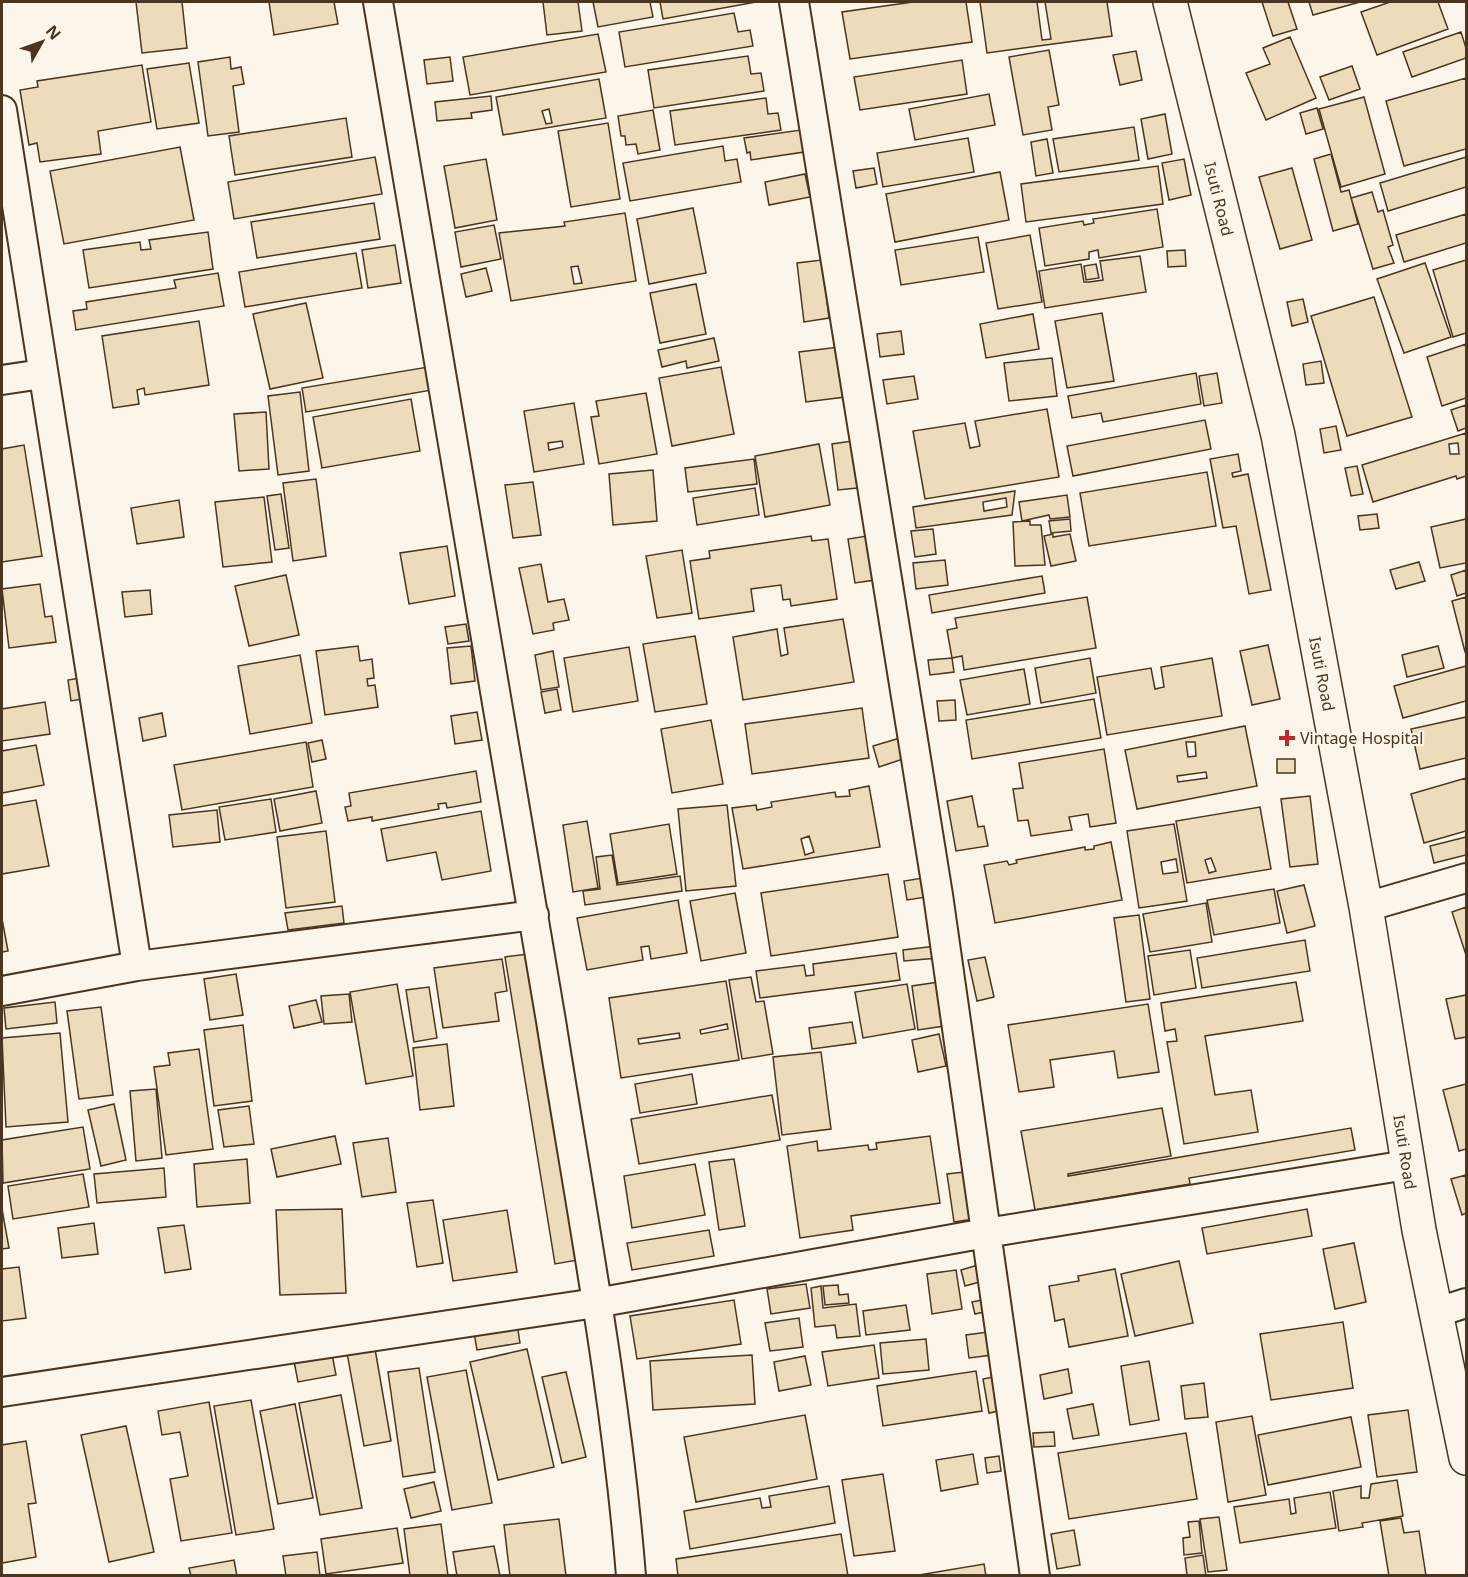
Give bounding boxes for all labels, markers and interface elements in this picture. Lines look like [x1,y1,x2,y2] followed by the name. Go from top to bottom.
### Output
[12,12,72,72] north arrow
[41,20,66,44] text: N
[1199,160,1239,238] street label: Isuti Road
[1304,635,1340,713] street label: Isuti Road
[1300,727,1423,749] place label: Vintage Hospital
[1278,729,1296,747] marker: Vintage Hospital
[1388,1113,1422,1191] street label: Isuti Road

